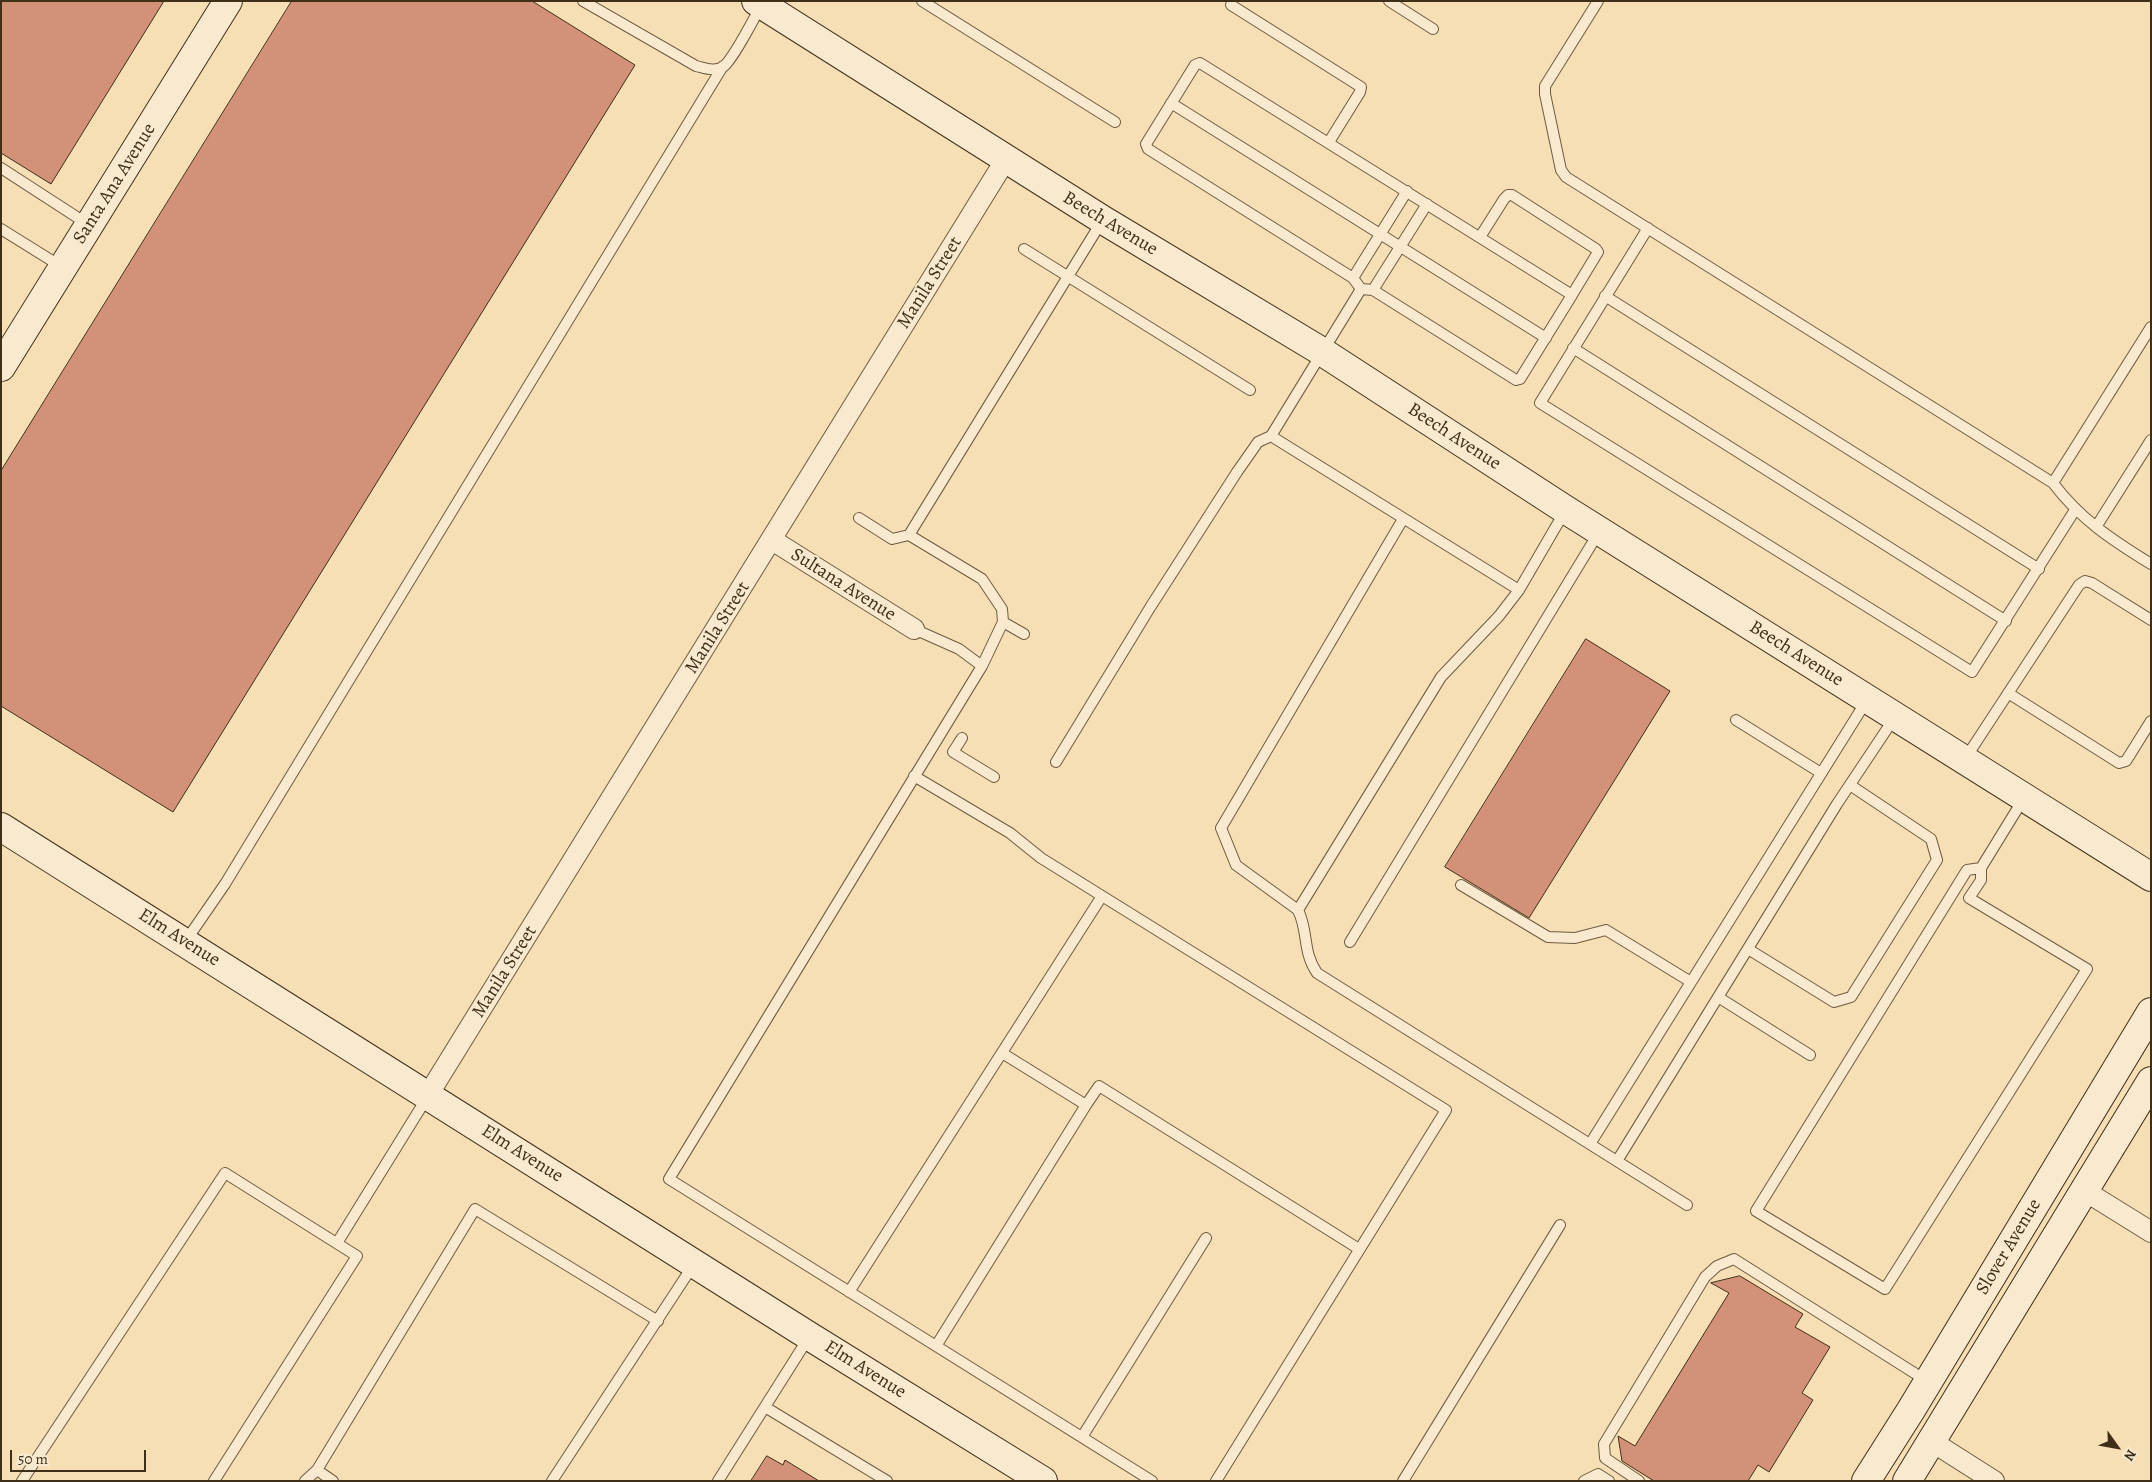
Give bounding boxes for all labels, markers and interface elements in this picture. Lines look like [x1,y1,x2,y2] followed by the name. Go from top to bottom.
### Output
[69,119,161,249] street label: Santa Ana Avenue
[1058,187,1162,261] street label: Beech Avenue
[893,233,967,333] street label: Manila Street
[1403,398,1505,476] street label: Beech Avenue
[786,544,900,626] street label: Sultana Avenue
[681,578,755,678] street label: Manila Street
[1745,616,1847,692] street label: Beech Avenue
[134,904,224,972] street label: Elm Avenue
[468,922,542,1022] street label: Manila Street
[477,1120,567,1188] street label: Elm Avenue
[1971,1195,2047,1299] street label: Slover Avenue
[820,1336,910,1404] street label: Elm Avenue
[2092,1422,2142,1472] north arrow
[12,1440,149,1472] scale bar
[2119,1446,2141,1465] text: N
[18,1449,48,1469] text: 50 m

